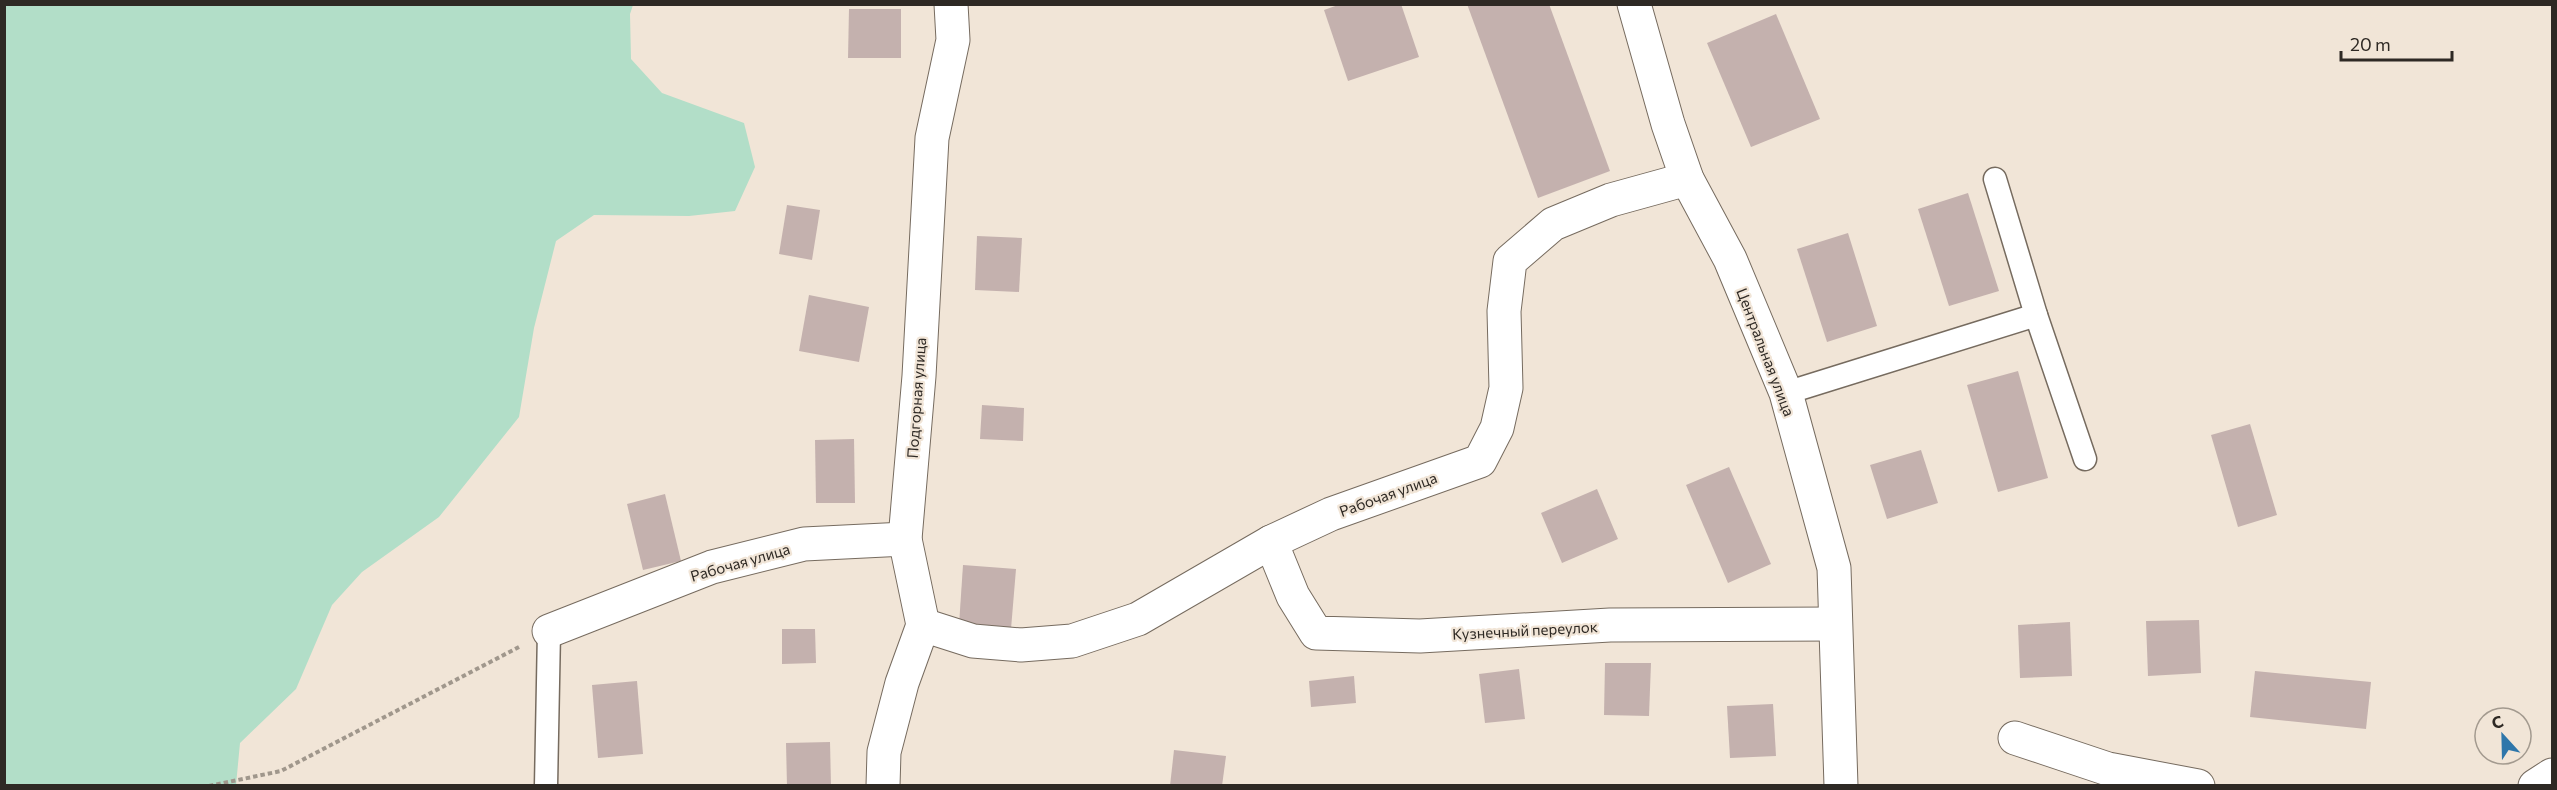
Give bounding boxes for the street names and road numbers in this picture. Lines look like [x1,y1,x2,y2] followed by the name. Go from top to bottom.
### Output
[1733,285,1799,419] street label: Центральная улица
[903,337,929,459] street label: Подгорная улица
[1337,468,1439,520] street label: Рабочая улица
[688,539,792,585] street label: Рабочая улица
[1452,617,1598,643] street label: Кузнечный переулок

